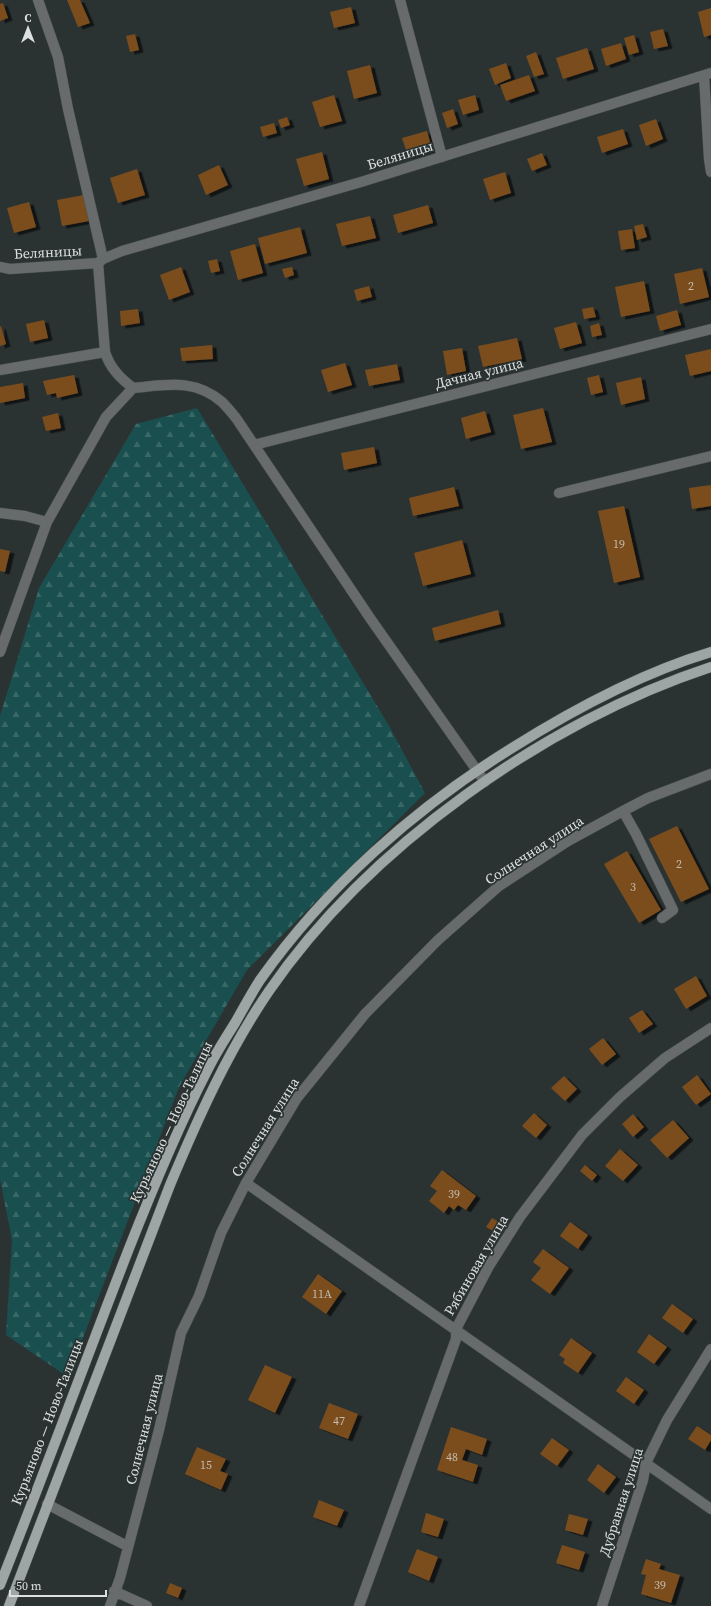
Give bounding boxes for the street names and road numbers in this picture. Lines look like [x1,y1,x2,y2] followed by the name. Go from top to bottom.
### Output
[364,135,436,175] street label: Беляницы
[13,240,83,264] street label: Беляницы
[433,352,526,394] street label: Дачная улица
[481,810,588,889] street label: Солнечная улица
[125,1038,217,1206] street label: Курьяново — Ново-Талицы
[226,1073,304,1181] street label: Солнечная улица
[439,1210,513,1319] street label: Рябиновая улица
[6,1336,88,1508] street label: Курьяново — Ново-Талицы
[121,1370,168,1487] street label: Солнечная улица
[594,1444,648,1559] street label: Дубравная улица

